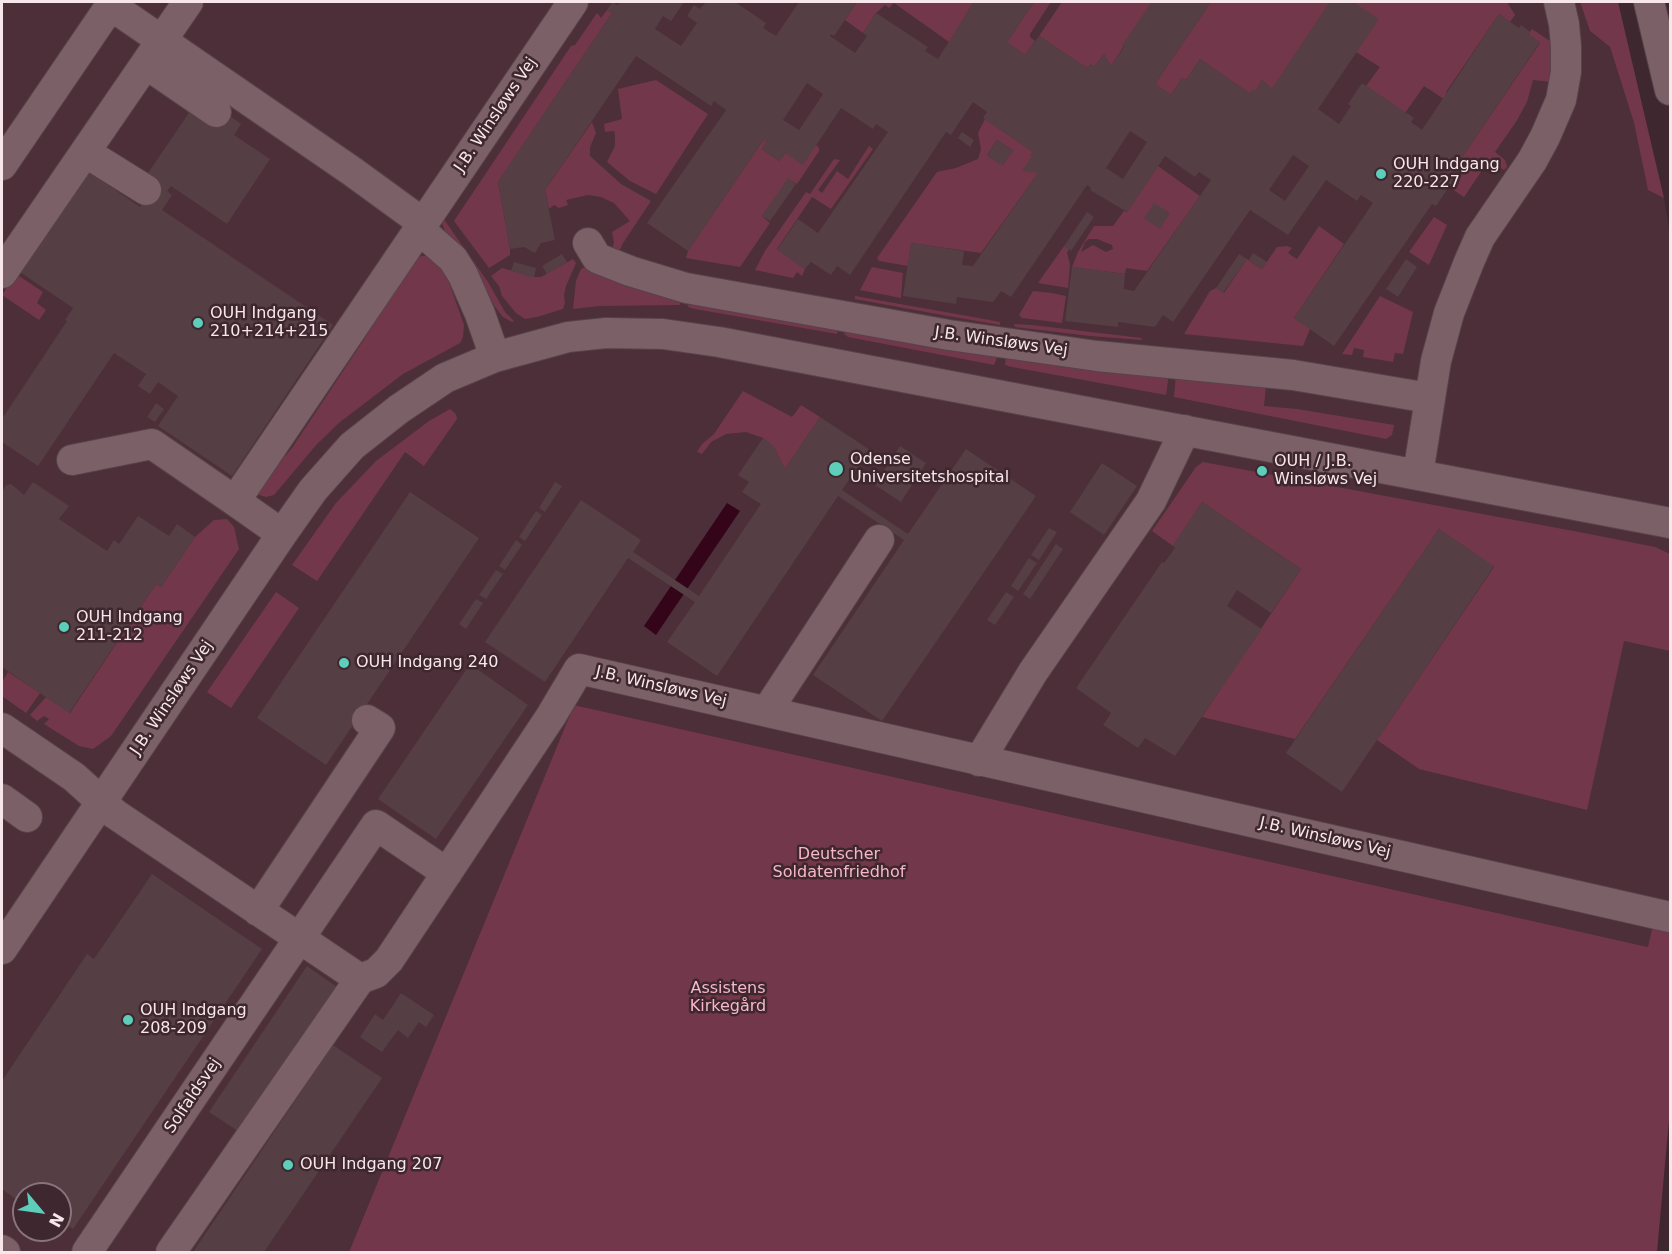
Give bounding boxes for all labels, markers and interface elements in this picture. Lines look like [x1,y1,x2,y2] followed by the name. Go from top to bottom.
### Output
[451,54,541,176] street label: J.B. Winsløws Vej
[1393,155,1500,193] place label: OUH Indgang 220-227
[1374,167,1388,181] marker: OUH Indgang 220-227
[210,304,328,342] place label: OUH Indgang 210+214+215
[191,316,205,330] marker: OUH Indgang 210+214+215
[933,323,1069,361] street label: J.B. Winsløws Vej
[850,450,1009,488] place label: Odense Universitetshospital
[1274,452,1377,490] place label: OUH / J.B. Winsløws Vej
[827,460,845,478] marker: Odense Universitetshospital
[1255,464,1269,478] marker: OUH / J.B. Winsløws Vej
[76,608,183,646] place label: OUH Indgang 211-212
[57,620,71,634] marker: OUH Indgang 211-212
[127,637,217,759] street label: J.B. Winsløws Vej
[356,653,498,673] place label: OUH Indgang 240
[337,656,351,670] marker: OUH Indgang 240
[594,663,728,711] street label: J.B. Winsløws Vej
[1258,814,1392,862] street label: J.B. Winsløws Vej
[773,845,905,883] park label: Deutscher Soldatenfriedhof
[690,979,766,1017] park label: Assistens Kirkegård
[140,1001,247,1039] place label: OUH Indgang 208-209
[121,1013,135,1027] marker: OUH Indgang 208-209
[161,1055,225,1137] street label: Solfaldsvej
[300,1155,442,1175] place label: OUH Indgang 207
[281,1158,295,1172] marker: OUH Indgang 207
[12,1182,72,1242] north arrow
[45,1210,68,1230] text: N

